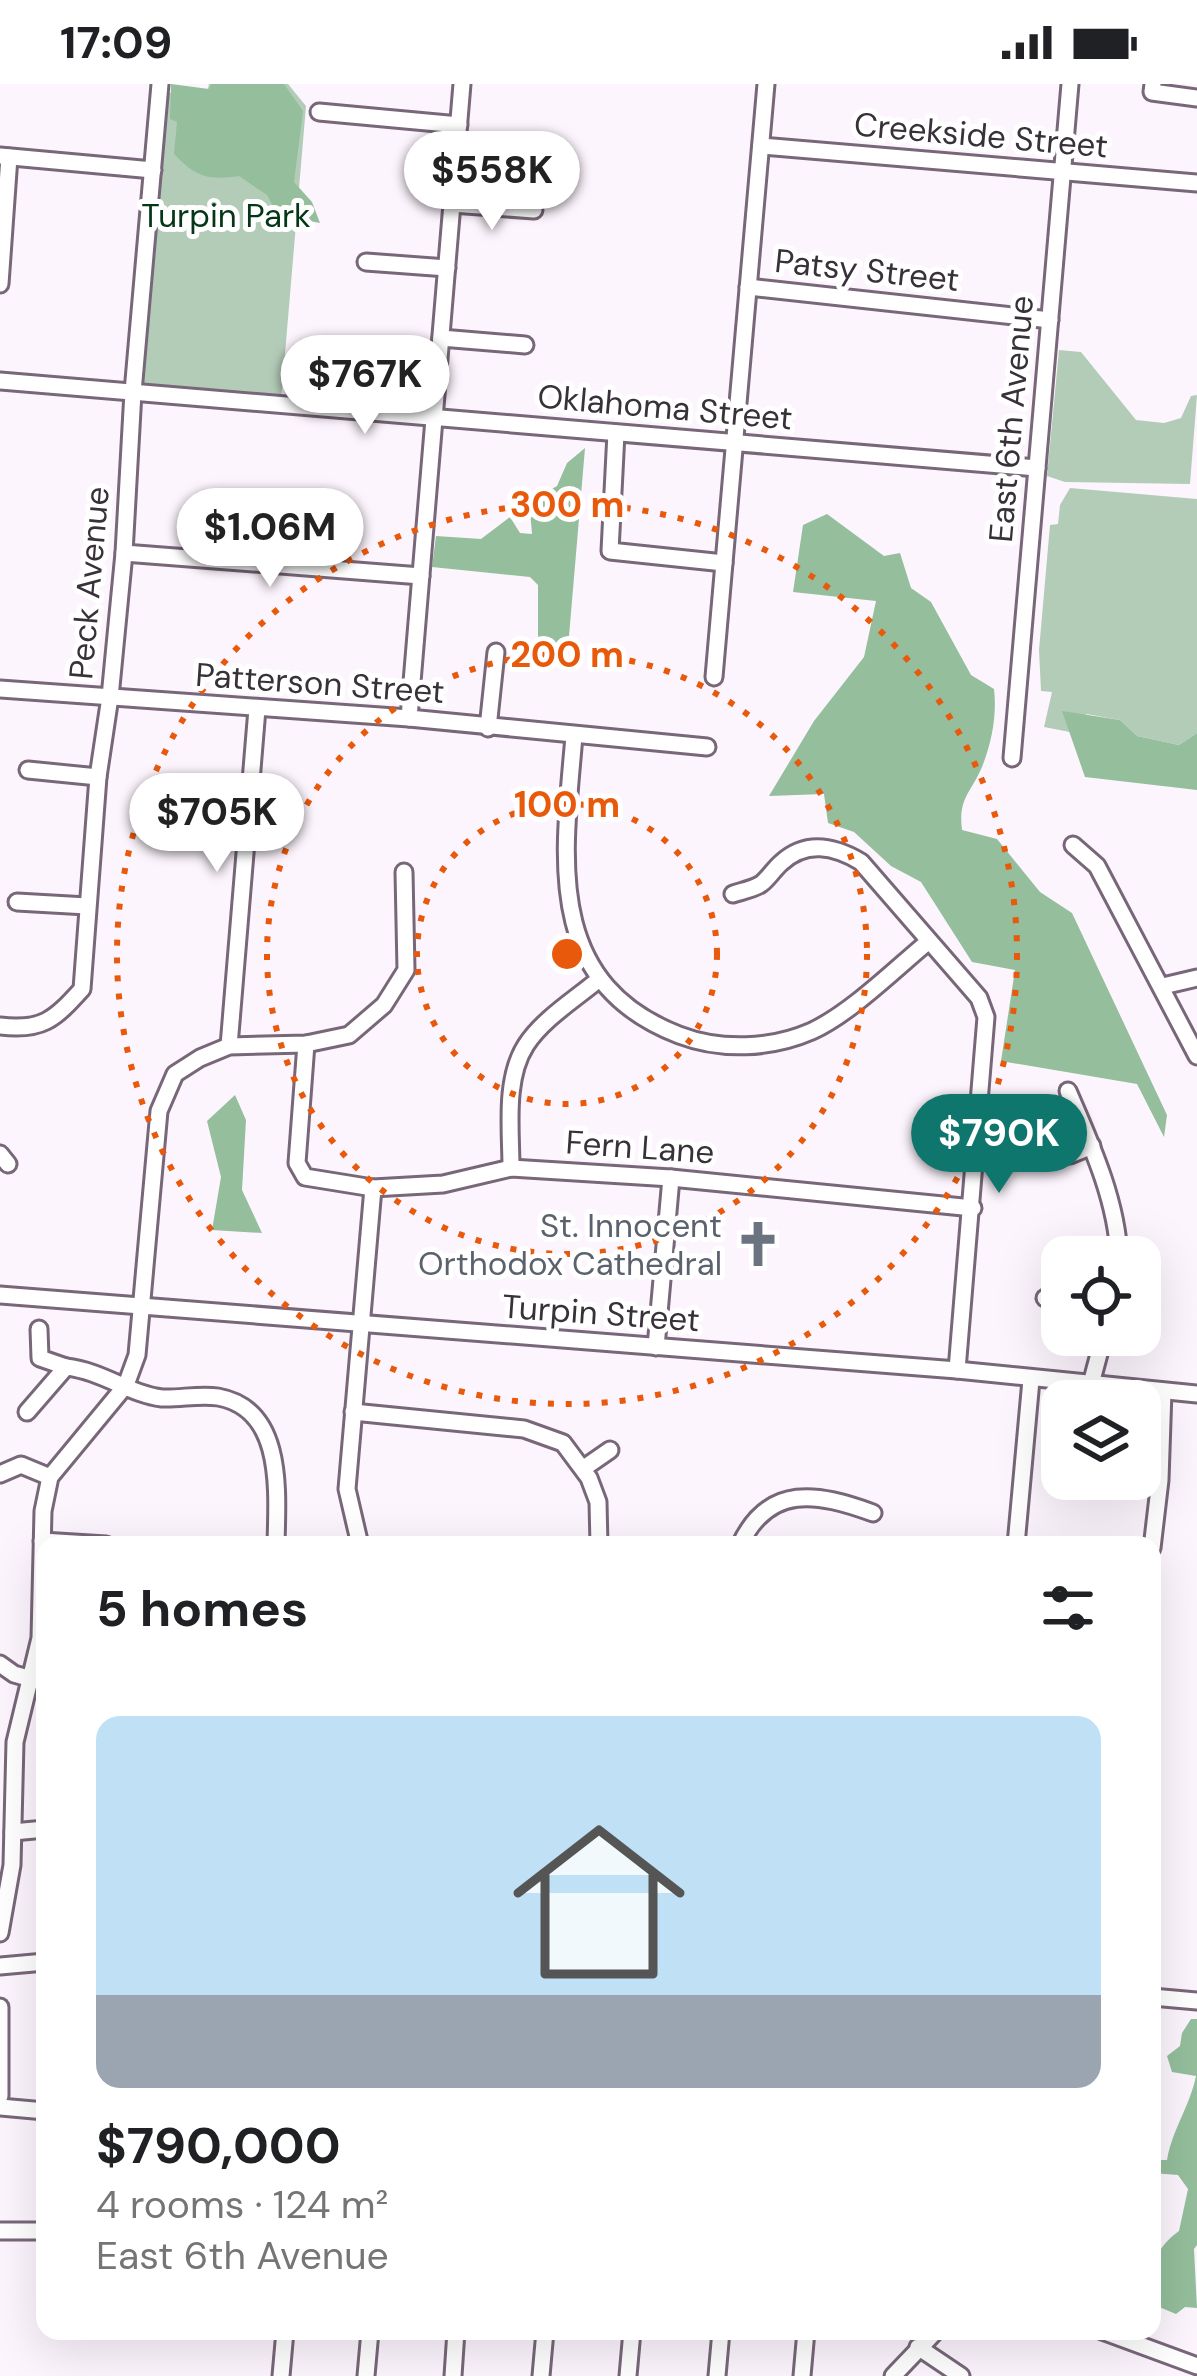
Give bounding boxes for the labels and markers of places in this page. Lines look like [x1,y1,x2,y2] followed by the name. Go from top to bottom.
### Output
[408,131,576,233] pin: $558K
[281,335,449,437] pin: $767K
[172,488,368,590] pin: $1.06M
[133,773,301,875] pin: $705K
[546,933,588,975] centre of rings
[915,1094,1083,1196] pin: $790K
[418,1204,722,1285] place label: St. Innocent Orthodox Cathedral
[733,1219,783,1269] church icon: St. Innocent Orthodox Cathedral

